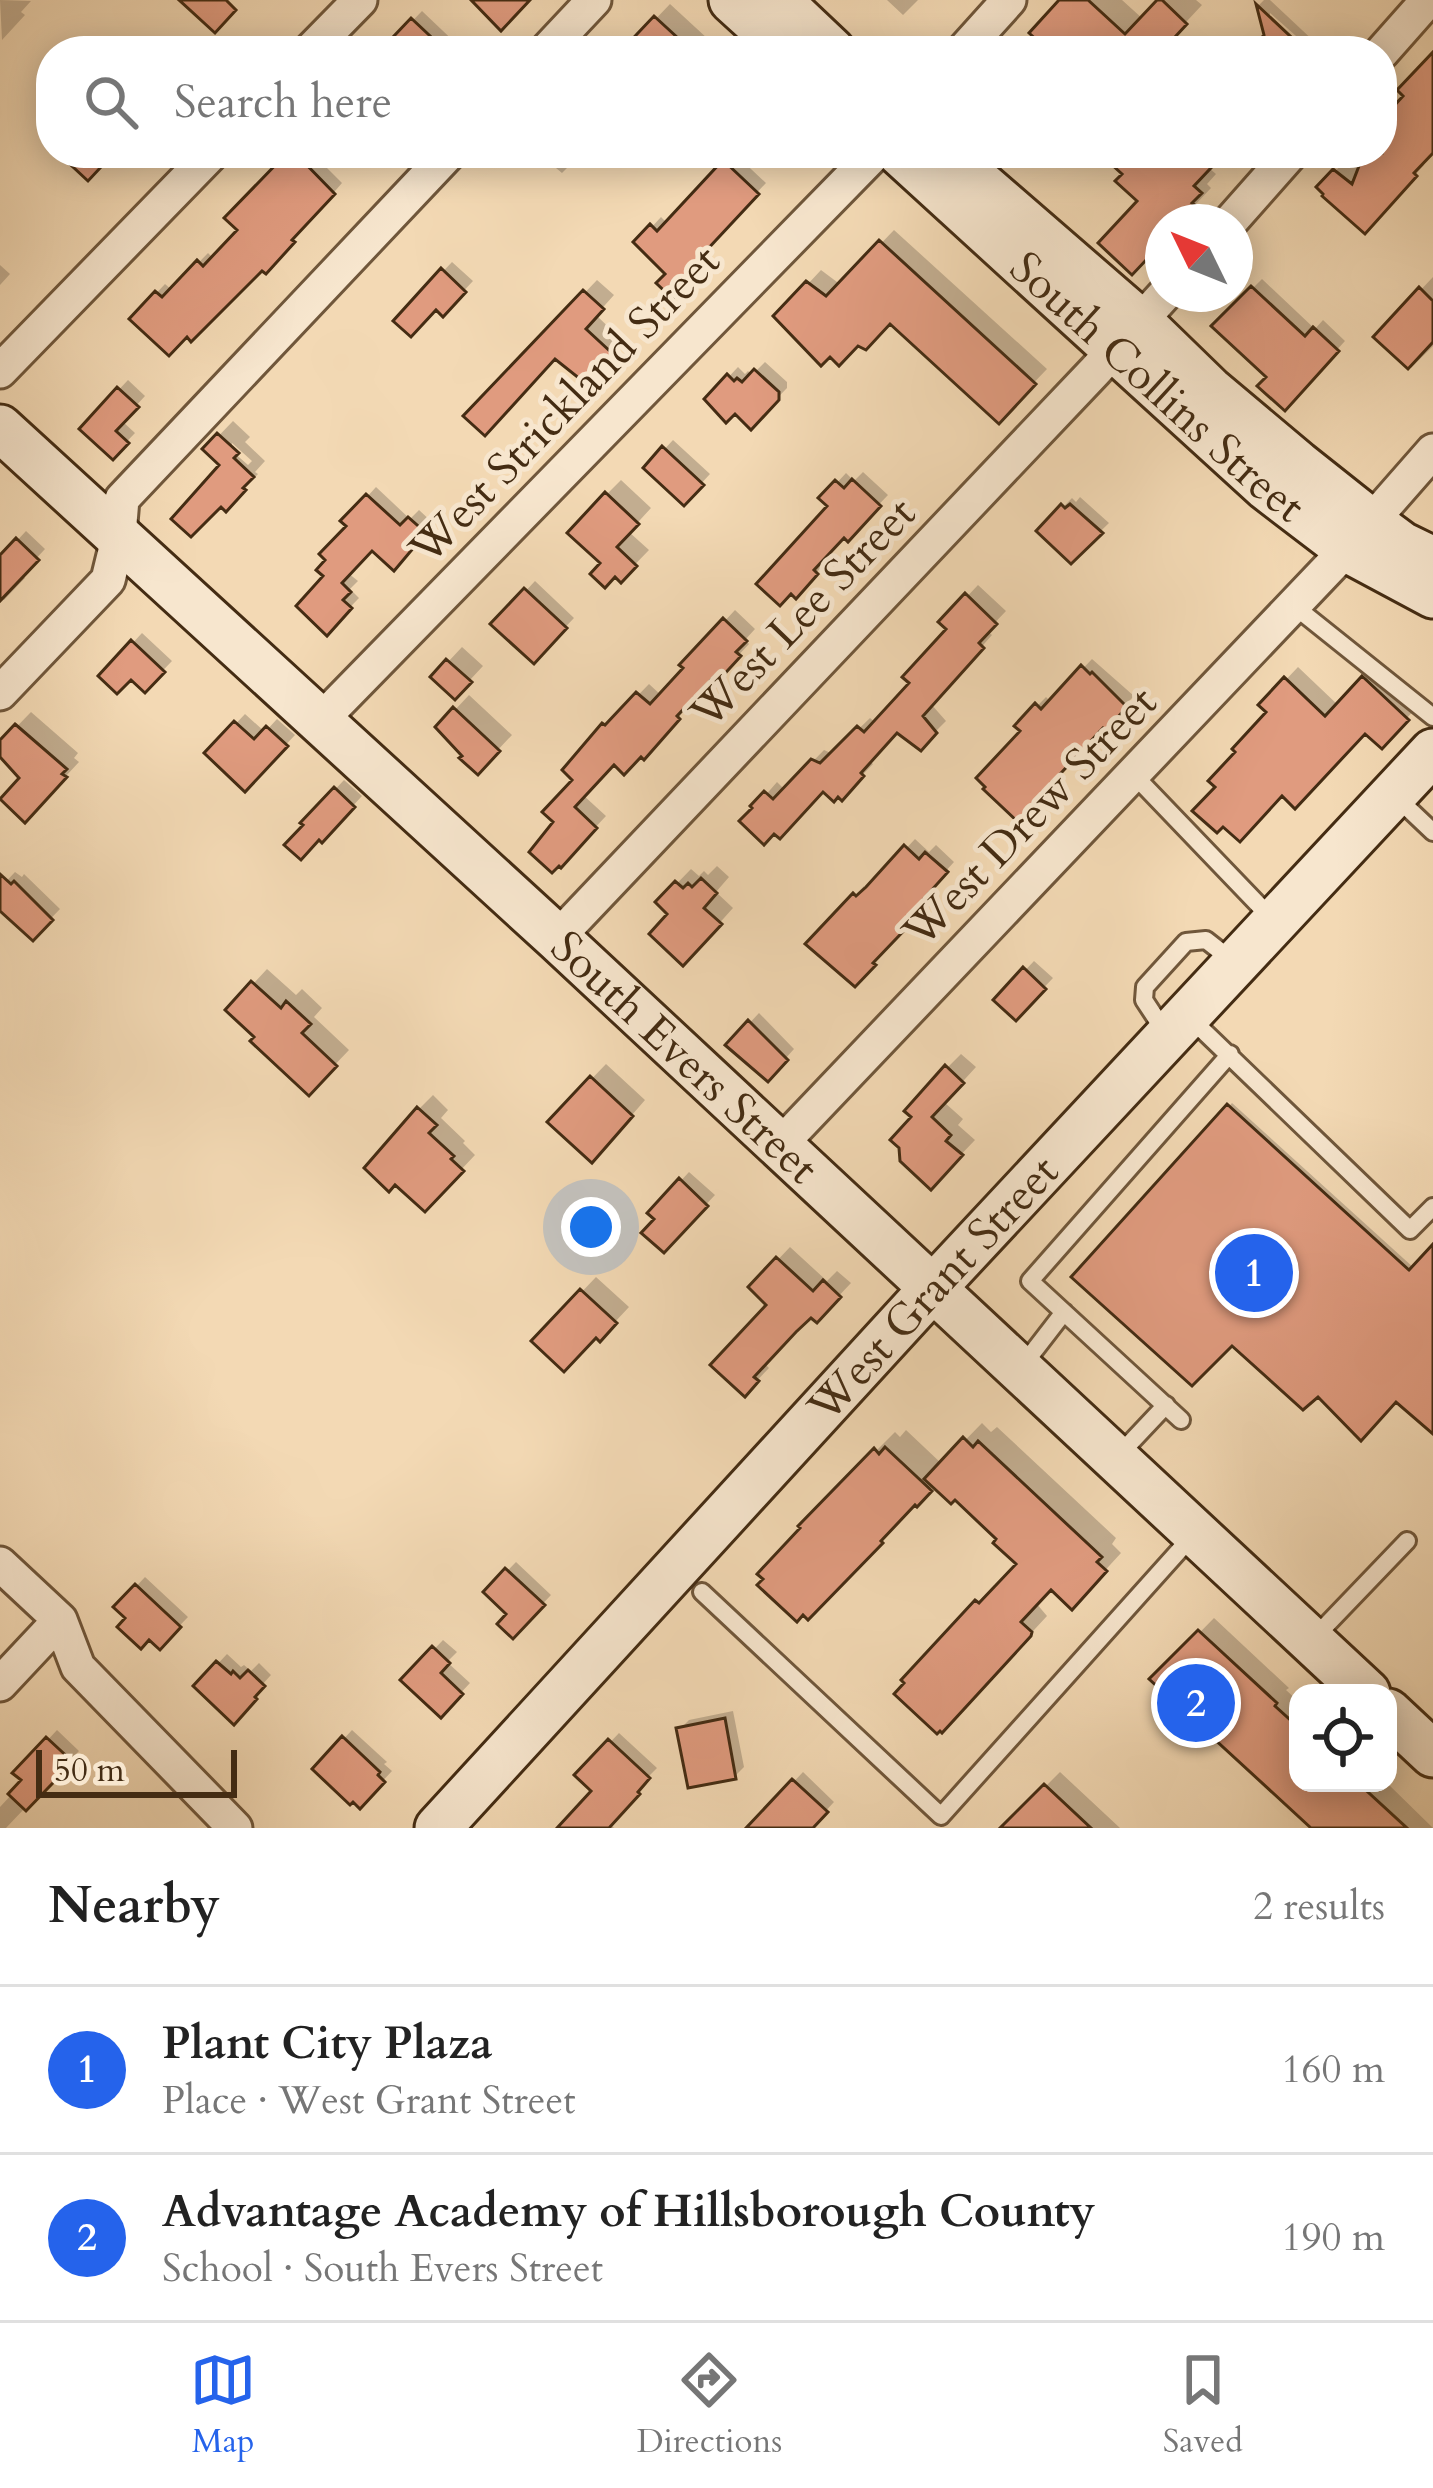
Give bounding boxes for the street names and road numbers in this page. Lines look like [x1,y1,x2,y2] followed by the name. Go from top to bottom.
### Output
[396,232,734,579] street label: West Strickland Street
[997,238,1317,536] street label: South Collins Street
[676,484,929,743] street label: West Lee Street
[889,673,1170,962] street label: West Drew Street
[538,917,832,1197] street label: South Evers Street
[793,1142,1072,1436] street label: West Grant Street

